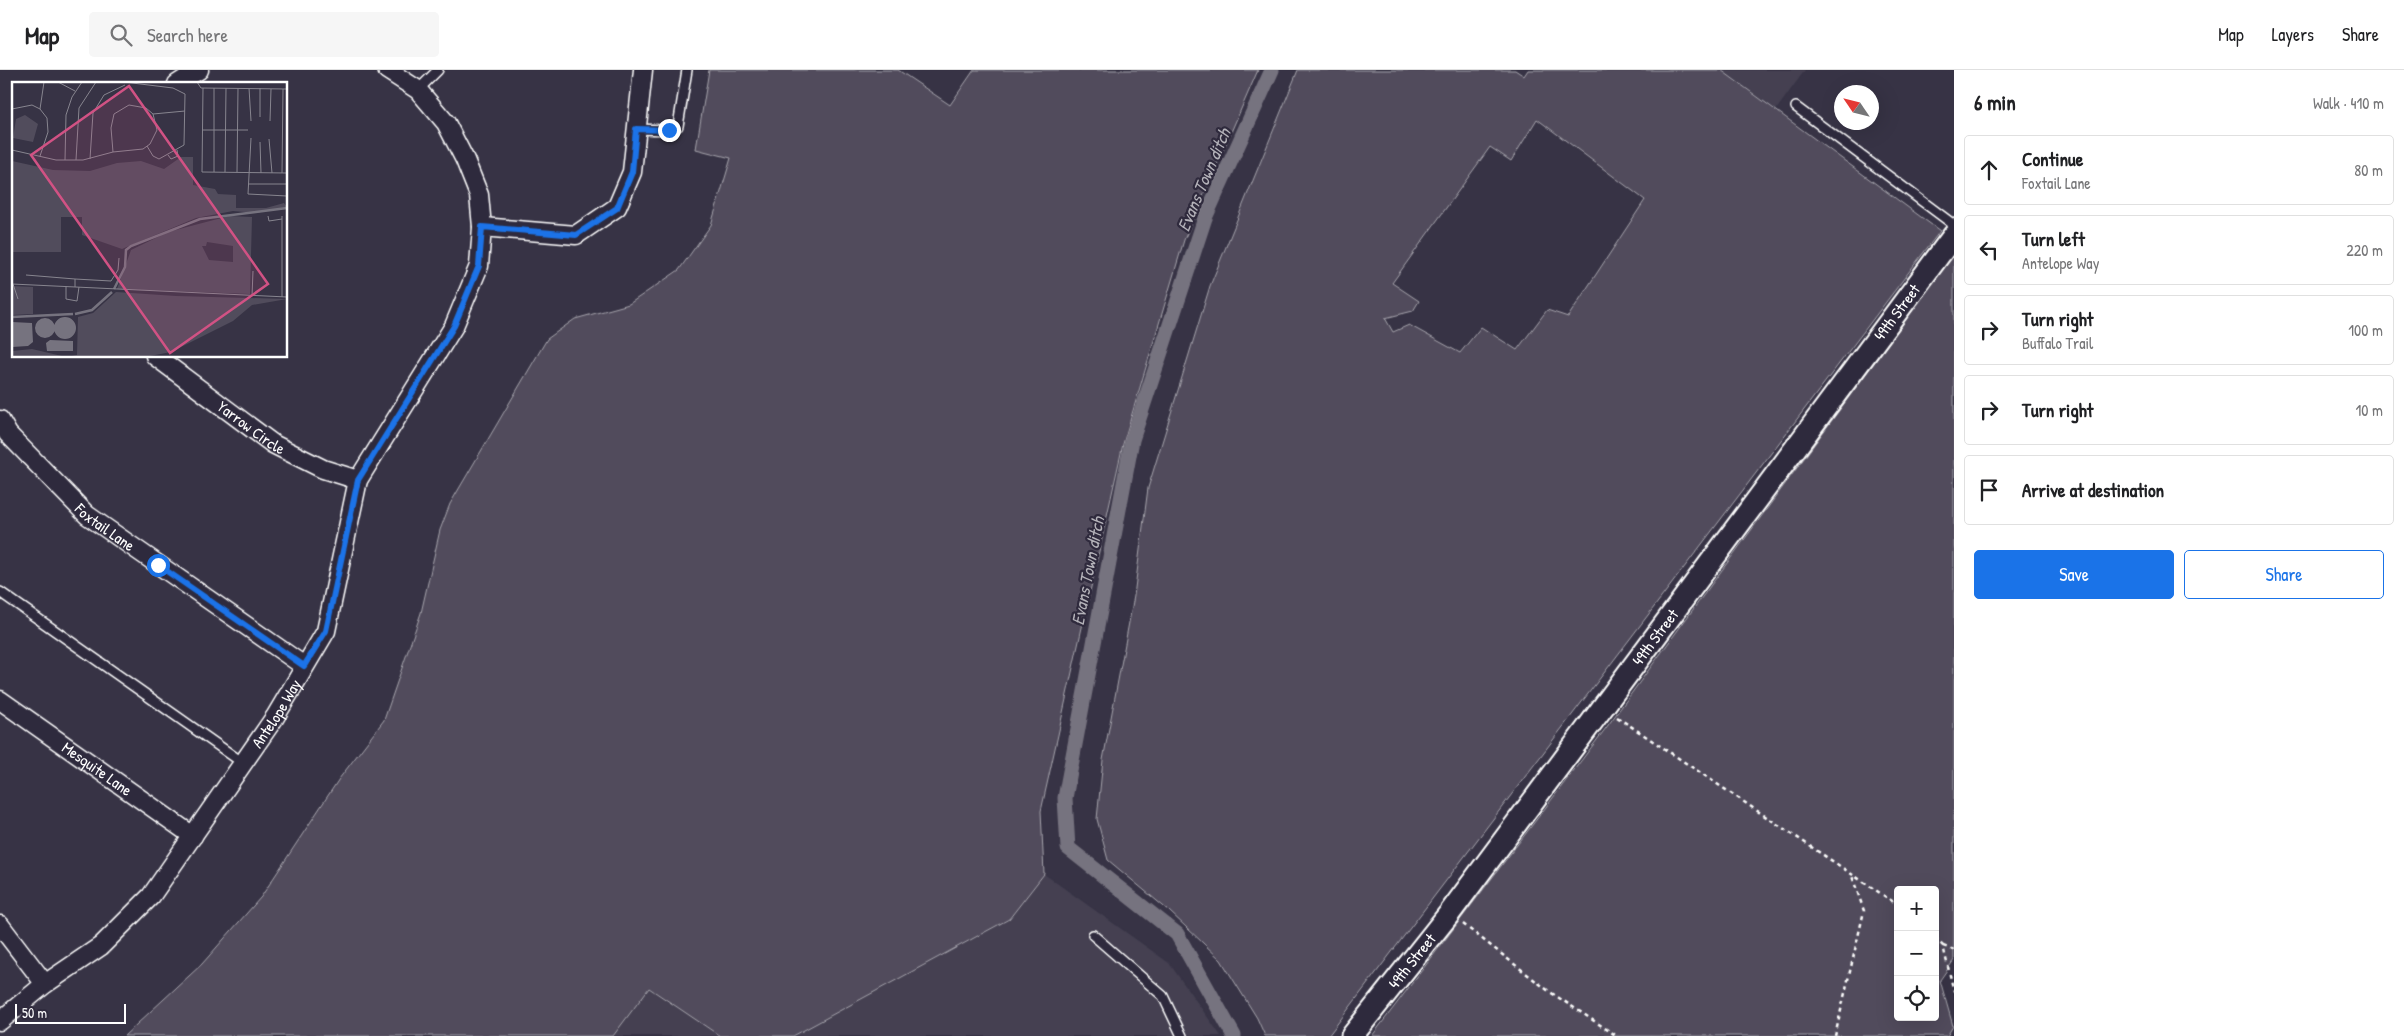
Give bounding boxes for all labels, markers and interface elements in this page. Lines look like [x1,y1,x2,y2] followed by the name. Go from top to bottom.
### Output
[89,12,439,57] search box
[25,19,59,51] text: Map
[107,21,135,49] icon: search
[147,22,228,48] text: Search here
[2218,22,2244,47] text: Map
[2272,22,2314,47] text: Layers
[2342,22,2379,47] text: Share
[12,82,288,358] inset map
[1834,85,1879,130] north arrow
[1974,88,2016,117] text: 6 min
[2313,92,2384,114] text: Walk · 410 m
[658,119,681,142] route end
[1171,123,1237,235] water label: Evans Town ditch
[2022,146,2083,172] text: Continue
[1975,156,2003,184] icon: ahead
[2354,159,2383,181] text: 80 m
[2022,172,2091,194] text: Foxtail Lane
[2022,226,2085,252] text: Turn left
[1975,236,2003,264] icon: left
[2346,239,2383,261] text: 220 m
[2022,252,2099,274] text: Antelope Way
[1868,279,1925,345] street label: 49th Street
[2022,306,2093,332] text: Turn right
[1975,316,2003,344] icon: right
[2348,319,2383,341] text: 100 m
[2022,332,2093,354] text: Buffalo Trail
[213,395,289,460] street label: Yarrow Circle
[1975,396,2003,424] icon: right
[2022,397,2093,423] text: Turn right
[2355,399,2383,421] text: 10 m
[1975,476,2003,504] icon: arrive
[2022,477,2164,503] text: Arrive at destination
[70,498,140,556] street label: Foxtail Lane
[1065,513,1110,627] water label: Evans Town ditch
[1974,550,2174,599] button: Save
[2184,550,2384,599] button: Share
[147,554,170,577] route start
[1627,604,1684,670] street label: 49th Street
[246,675,306,752] street label: Antelope Way
[58,736,137,801] street label: Mesquite Lane
[1894,886,1939,1021] map controls
[1894,886,1939,931] button: +
[1383,928,1441,993] street label: 49th Street
[1894,931,1939,976] button: −
[1894,976,1939,1021] button: locate
[15,1001,126,1024] scale bar
[22,1003,47,1022] text: 50 m

